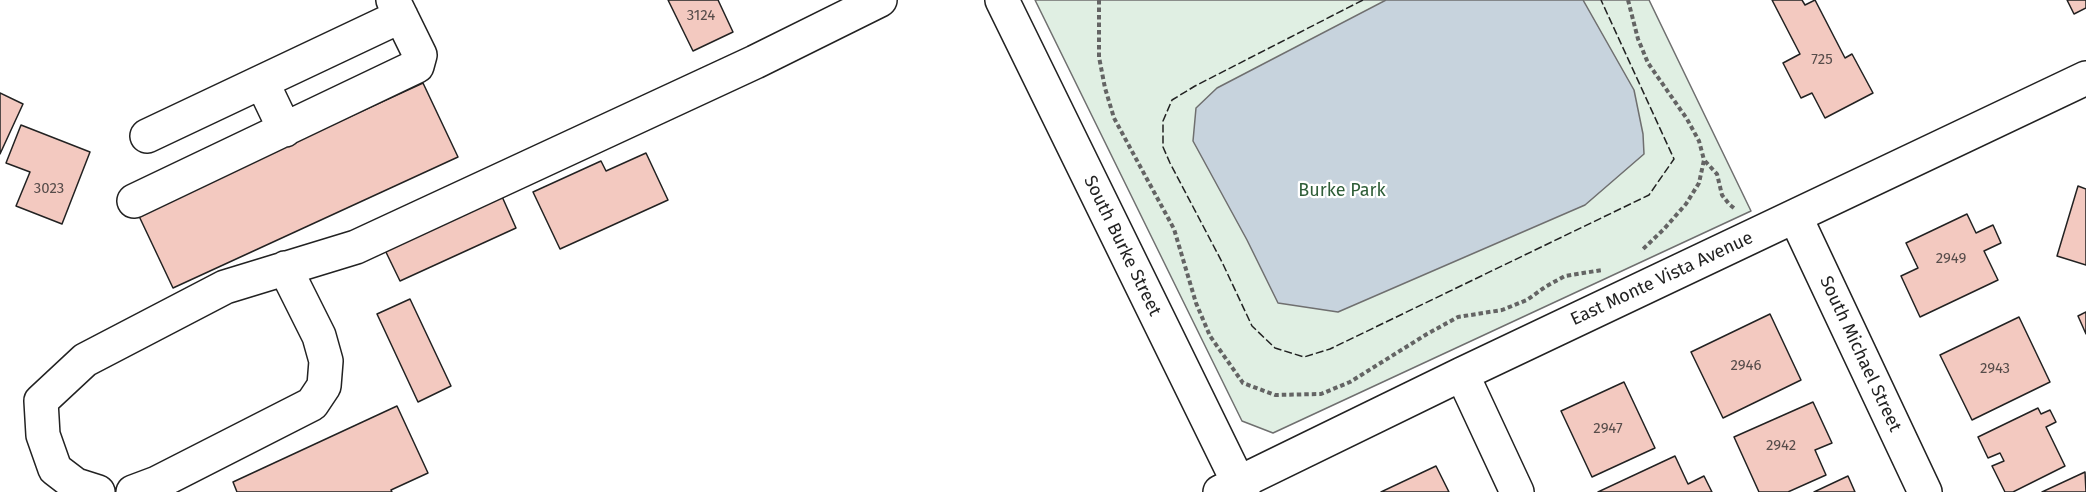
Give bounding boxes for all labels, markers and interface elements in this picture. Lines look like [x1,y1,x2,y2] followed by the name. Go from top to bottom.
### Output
[687,7,715,25] house number: 3124
[1811,51,1833,69] house number: 725
[1079,172,1165,320] street label: South Burke Street
[34,180,64,198] house number: 3023
[1298,180,1386,202] park label: Burke Park
[1567,227,1757,331] street label: East Monte Vista Avenue
[1936,250,1966,268] house number: 2949
[1814,273,1906,435] street label: South Michael Street
[1731,357,1761,375] house number: 2946
[1980,360,2010,378] house number: 2943
[1593,420,1623,438] house number: 2947
[1766,437,1796,455] house number: 2942

